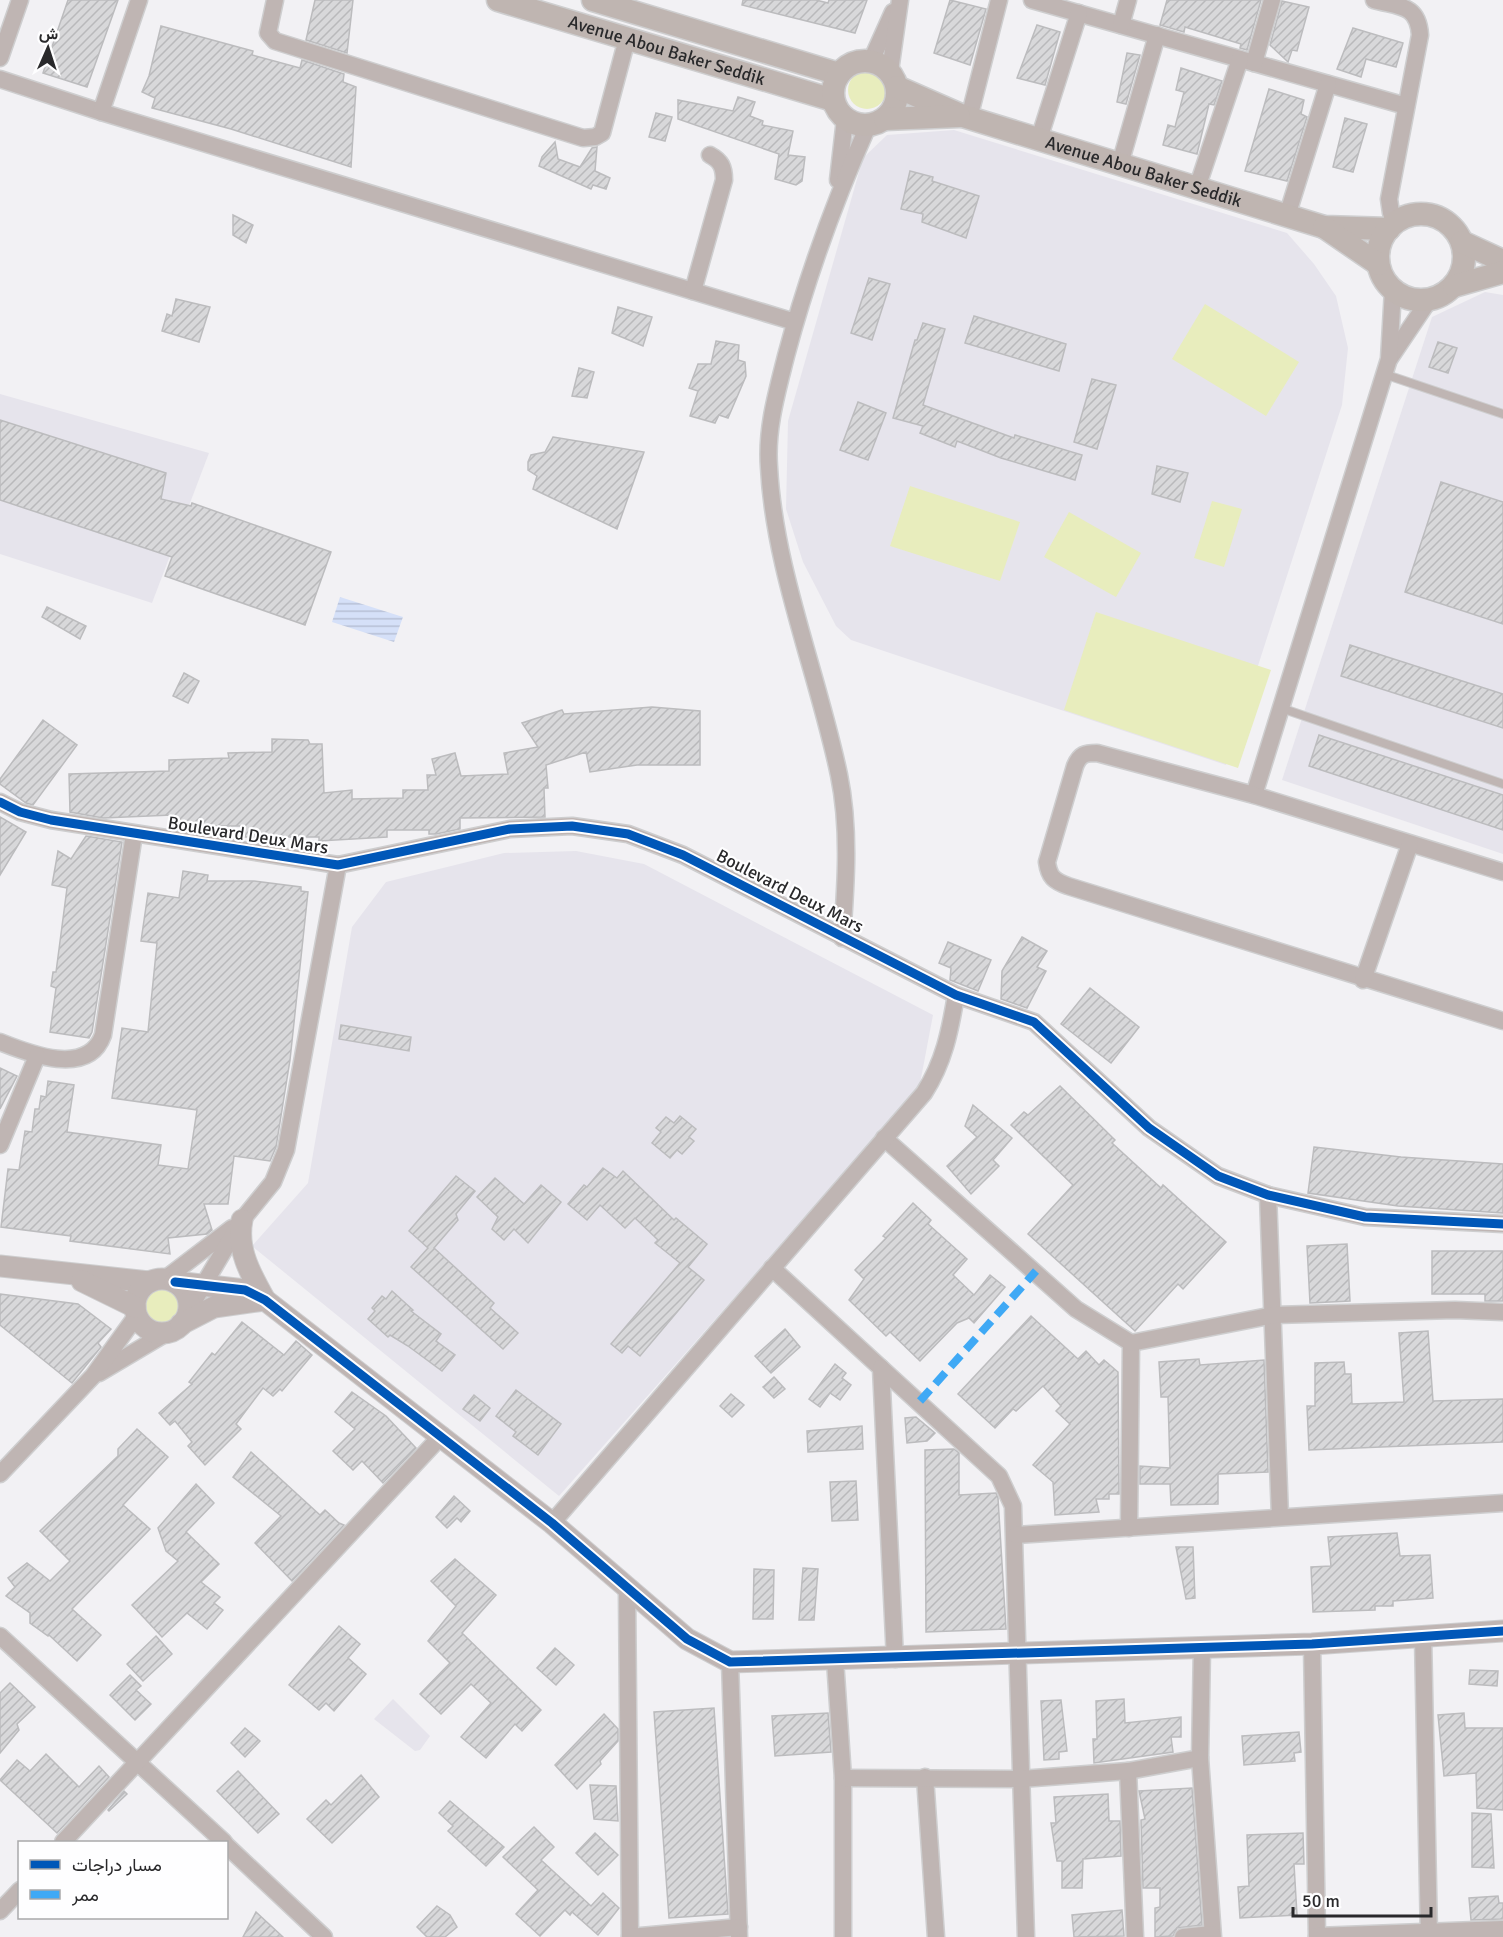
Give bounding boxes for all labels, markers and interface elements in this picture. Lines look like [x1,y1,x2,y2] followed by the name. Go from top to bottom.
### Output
[566,11,768,90] street label: Avenue Abou Baker Seddik
[18,18,78,78] north arrow
[39,24,59,45] text: ش
[1043,131,1244,212] street label: Avenue Abou Baker Seddik
[166,811,330,859] street label: Boulevard Deux Mars
[713,844,867,938] street label: Boulevard Deux Mars
[18,1841,228,1919] legend
[72,1854,162,1876] text: مسار دراجات
[1293,1880,1431,1918] scale bar
[71,1884,99,1906] text: ممر
[1302,1890,1340,1912] text: 50 m

